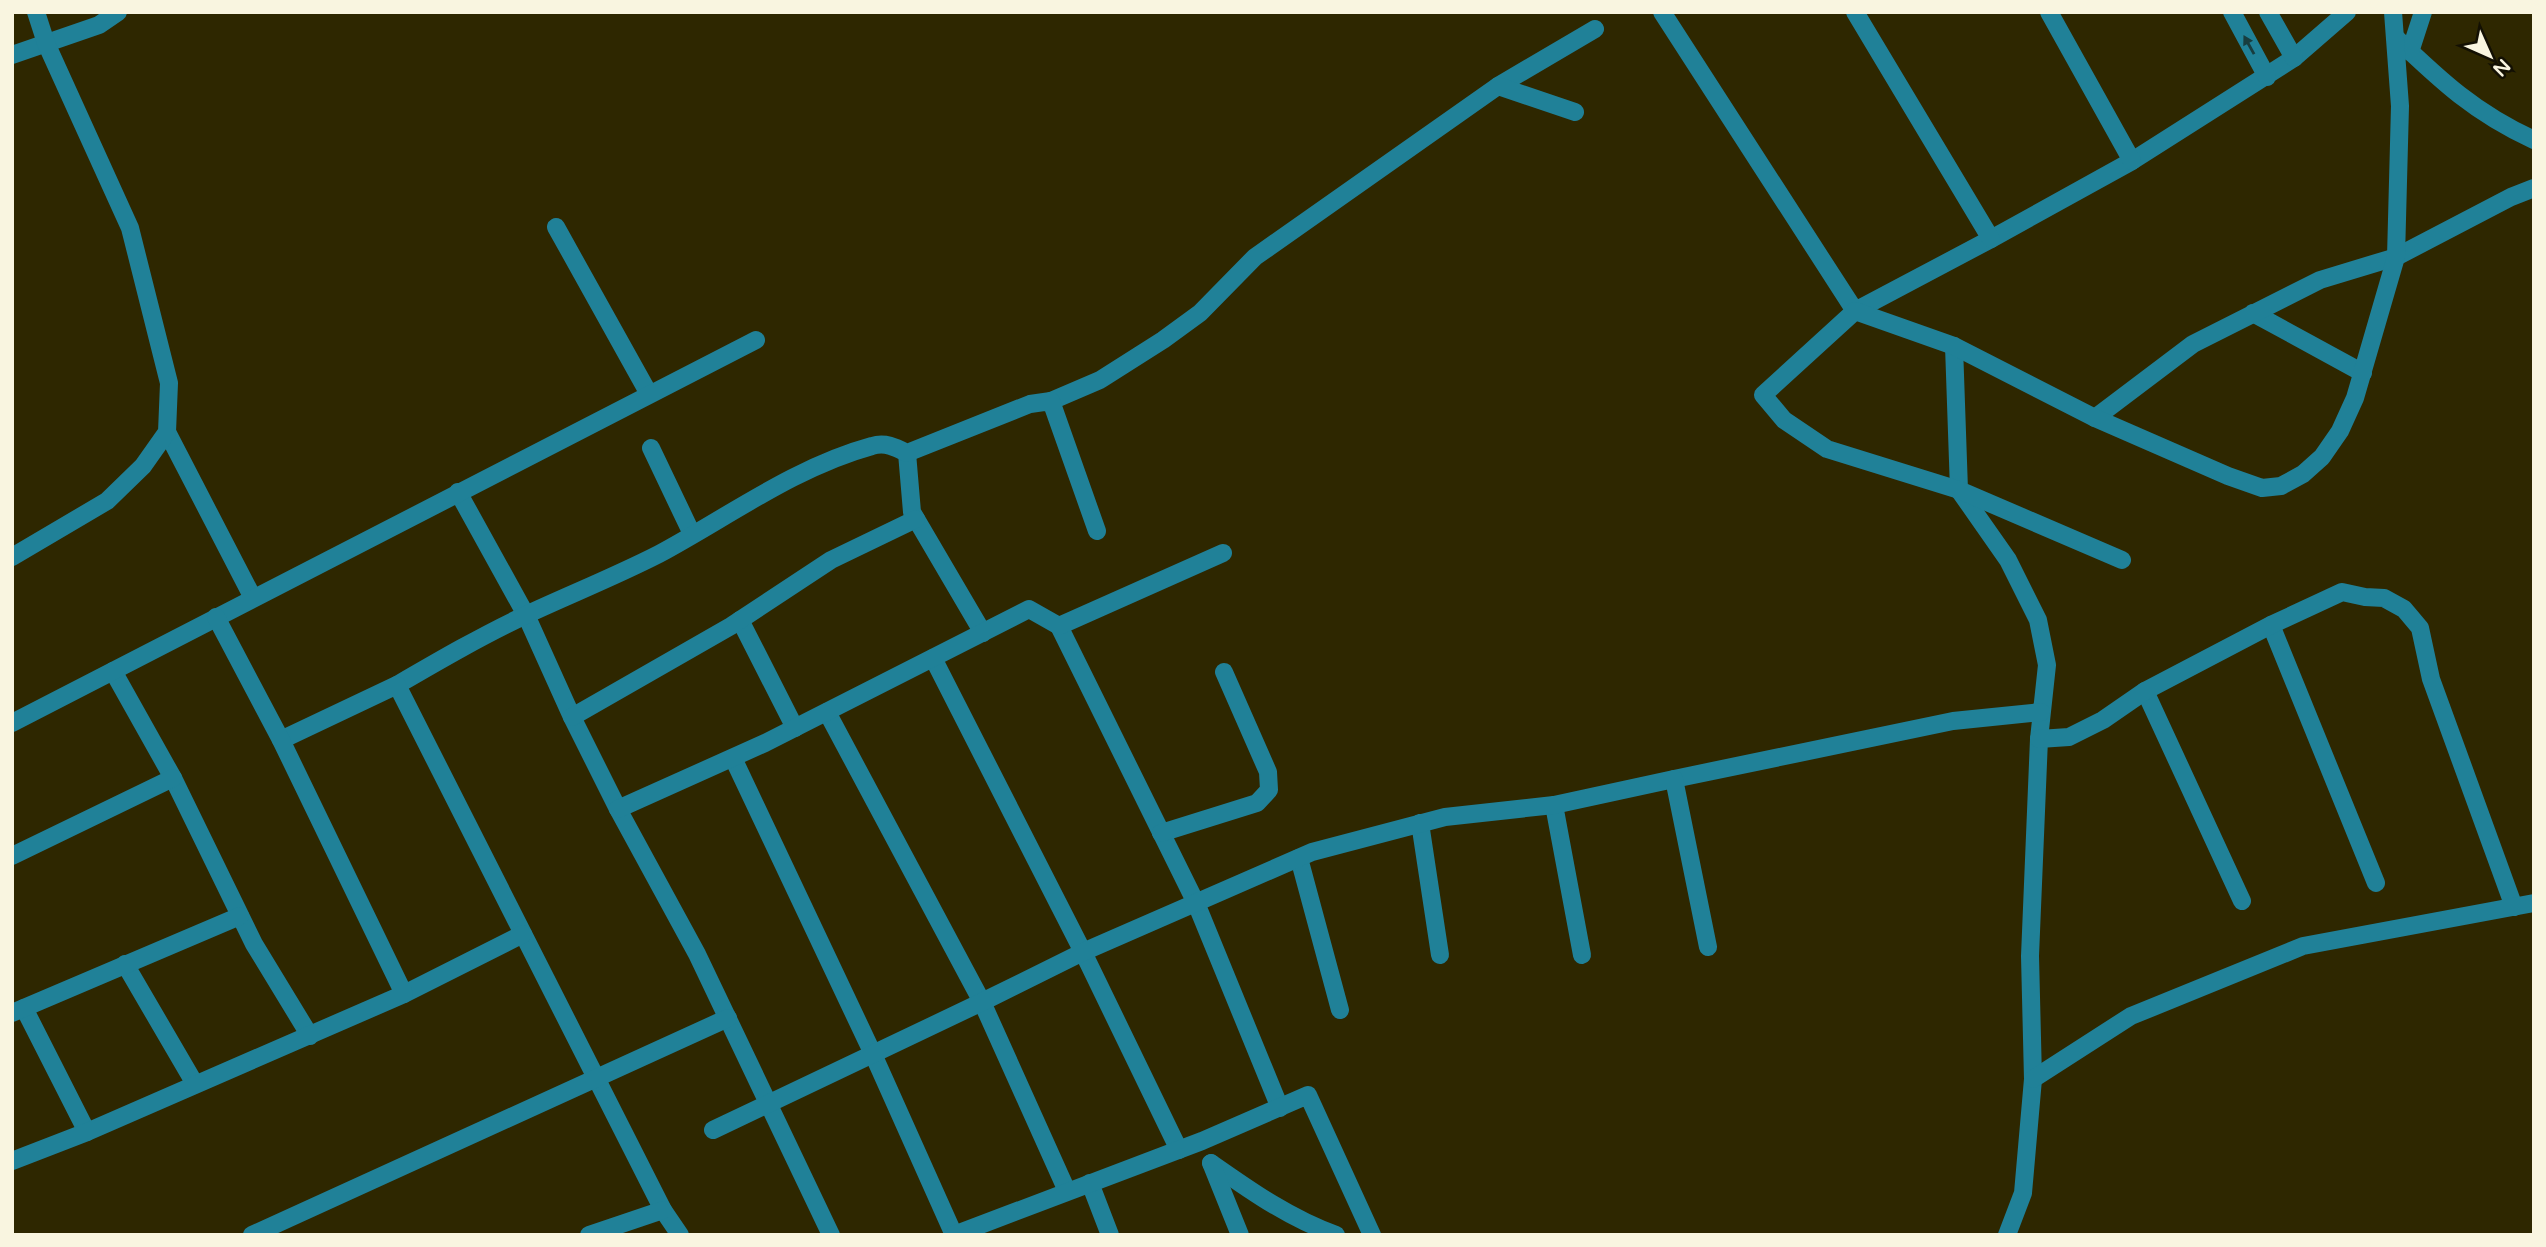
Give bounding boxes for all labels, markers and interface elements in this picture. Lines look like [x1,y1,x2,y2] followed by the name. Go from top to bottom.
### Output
[2455,21,2525,91] north arrow
[2244,34,2256,54] one-way arrow
[2488,54,2514,80] text: N

